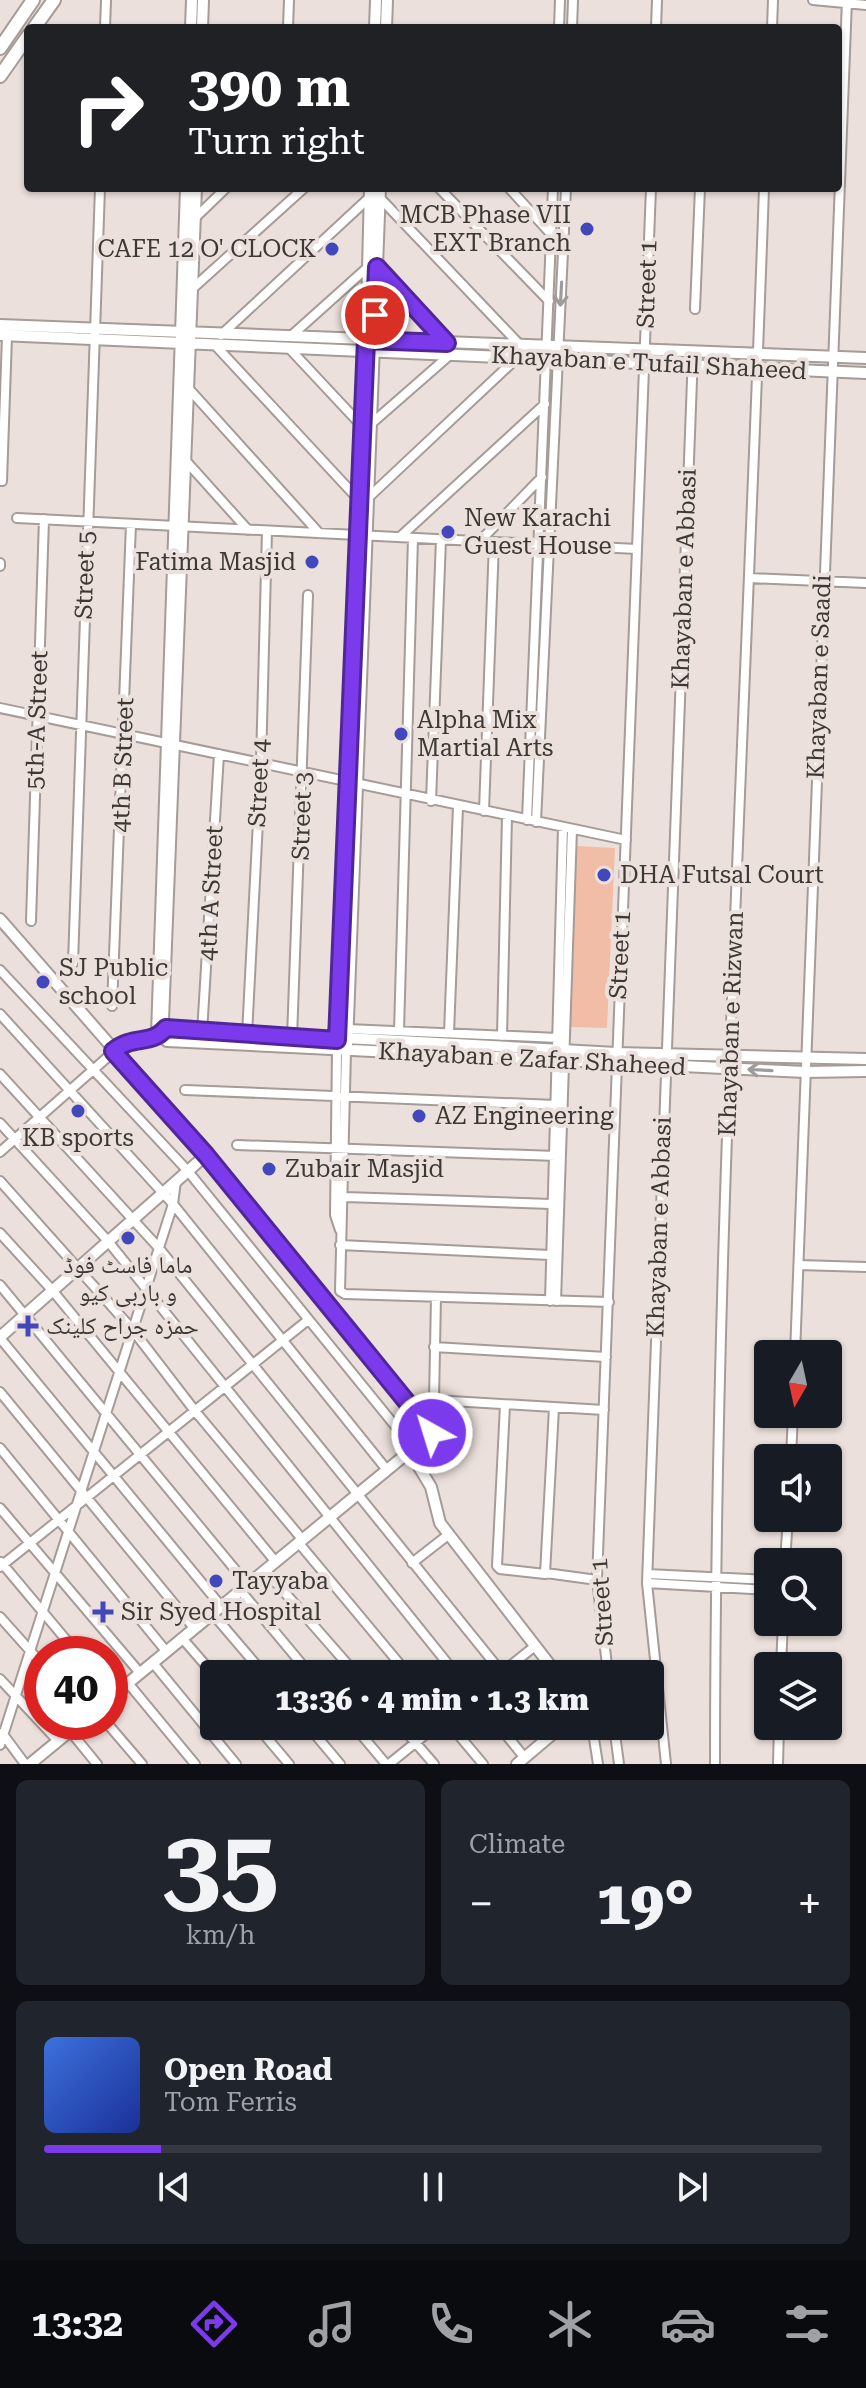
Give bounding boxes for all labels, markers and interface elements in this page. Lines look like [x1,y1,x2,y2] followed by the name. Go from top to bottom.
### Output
[188,54,350,120] text: 390 m
[56,56,160,160] icon: right
[188,121,365,163] text: Turn right
[400,201,571,257] place label: MCB Phase VII EXT Branch
[578,220,596,238] marker: MCB Phase VII EXT Branch
[97,235,317,263] place label: CAFE 12 O' CLOCK
[631,239,663,329] street label: Street 1
[323,240,341,258] marker: CAFE 12 O' CLOCK
[553,280,568,307] one-way arrow
[341,281,409,349] pin
[353,293,397,337] icon: arrive
[490,341,808,385] street label: Khayaban e Tufail Shaheed
[666,468,702,690] street label: Khayaban e Abbasi
[464,504,612,560] place label: New Karachi Guest House
[439,523,457,541] marker: New Karachi Guest House
[69,530,101,620] street label: Street 5
[135,548,296,576] place label: Fatima Masjid
[303,553,321,571] marker: Fatima Masjid
[801,574,837,780] street label: Khayaban e Saadi
[21,650,53,790] street label: 5th-A Street
[107,697,139,833] street label: 4th B Street
[417,706,553,762] place label: Alpha Mix Martial Arts
[392,725,410,743] marker: Alpha Mix Martial Arts
[243,738,275,828] street label: Street 4
[286,771,318,861] street label: Street 3
[193,824,229,961] street label: 4th A Street
[620,861,824,889] place label: DHA Futsal Court
[595,866,613,884] marker: DHA Futsal Court
[604,910,636,1000] street label: Street 1
[713,911,749,1137] street label: Khayaban e Rizwan
[59,954,168,1010] place label: SJ Public school
[34,973,52,991] marker: SJ Public school
[377,1037,687,1081] street label: Khayaban e Zafar Shaheed
[747,1062,774,1077] one-way arrow
[69,1102,87,1120] marker: KB sports
[435,1102,614,1130] place label: AZ Engineering
[410,1107,428,1125] marker: AZ Engineering
[641,1116,677,1338] street label: Khayaban e Abbasi
[22,1124,134,1152] place label: KB sports
[285,1155,444,1183] place label: Zubair Masjid
[260,1160,278,1178] marker: Zubair Masjid
[119,1229,137,1247] marker: ماما فاسٹ فوڈ و باربی کیو
[64,1251,192,1307] place label: ماما فاسٹ فوڈ و باربی کیو
[46,1312,199,1341] place label: حمزہ جراح کلینک
[17,1315,39,1337] marker: حمزہ جراح کلینک
[754,1340,842,1428] north arrow
[754,1340,842,1740] map controls
[390,1391,474,1475] position arrow
[754,1444,842,1532] button: sound
[754,1548,842,1636] button: search
[585,1557,619,1647] street label: Street 1
[232,1567,329,1595] place label: Tayyaba
[207,1572,225,1590] marker: Tayyaba
[121,1598,321,1626] place label: Sir Syed Hospital
[92,1601,114,1623] marker: Sir Syed Hospital
[24,1636,128,1740] speed limit sign: 40
[754,1652,842,1740] button: layers
[275,1682,589,1717] text: 13:36 · 4 min · 1.3 km
[162,1807,279,1928] text: 35
[469,1829,565,1859] text: Climate
[597,1868,694,1939] text: 19°
[469,1878,494,1930] text: −
[797,1878,822,1930] text: +
[186,1920,255,1950] text: km/h
[164,2052,332,2087] text: Open Road
[164,2087,297,2117] text: Tom Ferris
[152,2165,196,2209] icon: previous
[411,2165,455,2209] icon: pause
[670,2165,714,2209] icon: next
[186,2296,242,2352] icon: directions
[304,2296,360,2352] icon: music
[423,2296,479,2352] icon: phone
[542,2296,598,2352] icon: climate
[660,2296,716,2352] icon: car
[779,2296,835,2352] icon: filters
[31,2303,123,2345] text: 13:32

